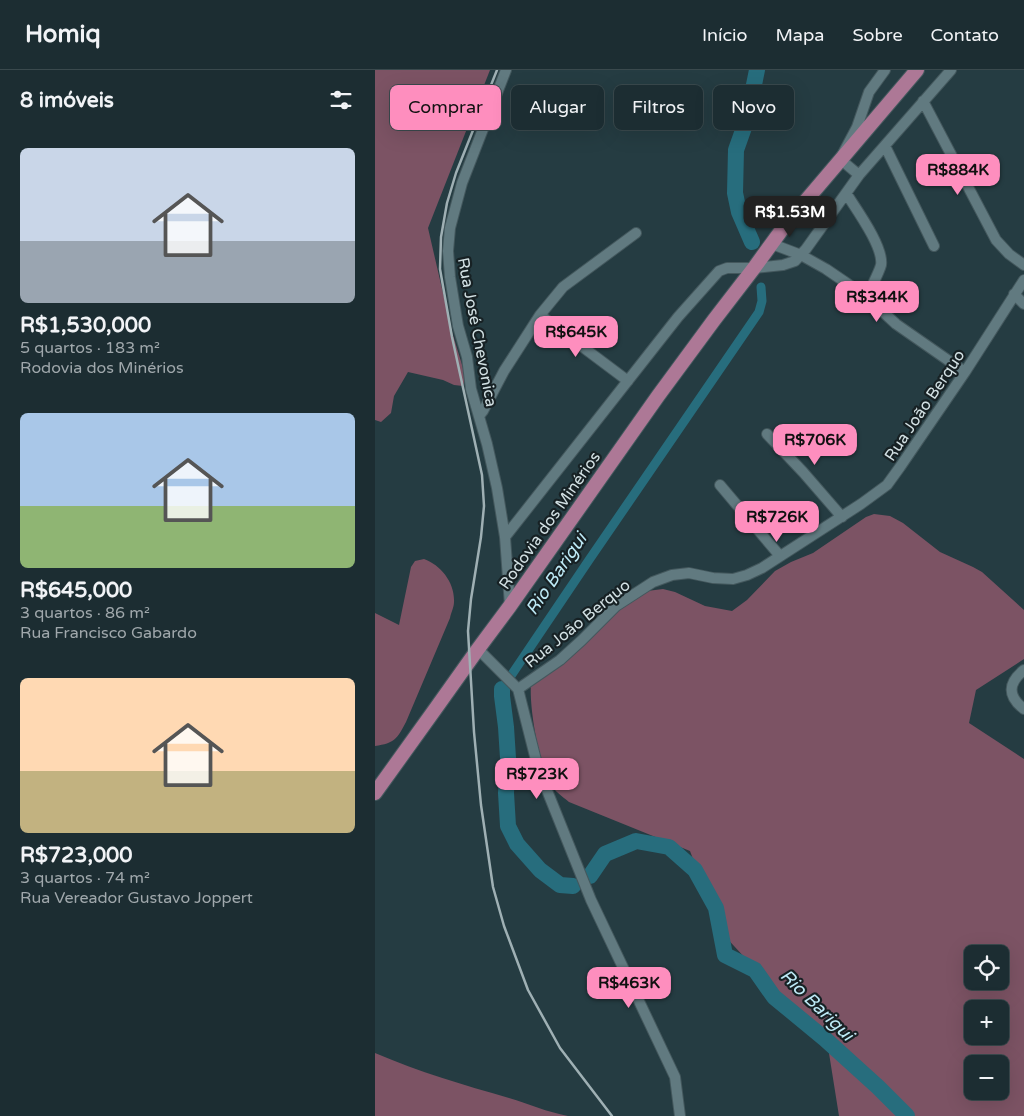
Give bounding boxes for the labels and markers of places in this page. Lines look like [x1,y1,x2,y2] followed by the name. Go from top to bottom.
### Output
[917,154,999,196] pin: R$884K
[744,196,836,238] pin: R$1.53M
[836,280,918,323] pin: R$344K
[535,316,617,358] pin: R$645K
[774,424,856,466] pin: R$706K
[736,500,818,543] pin: R$726K
[496,758,578,800] pin: R$723K
[588,966,670,1009] pin: R$463K

